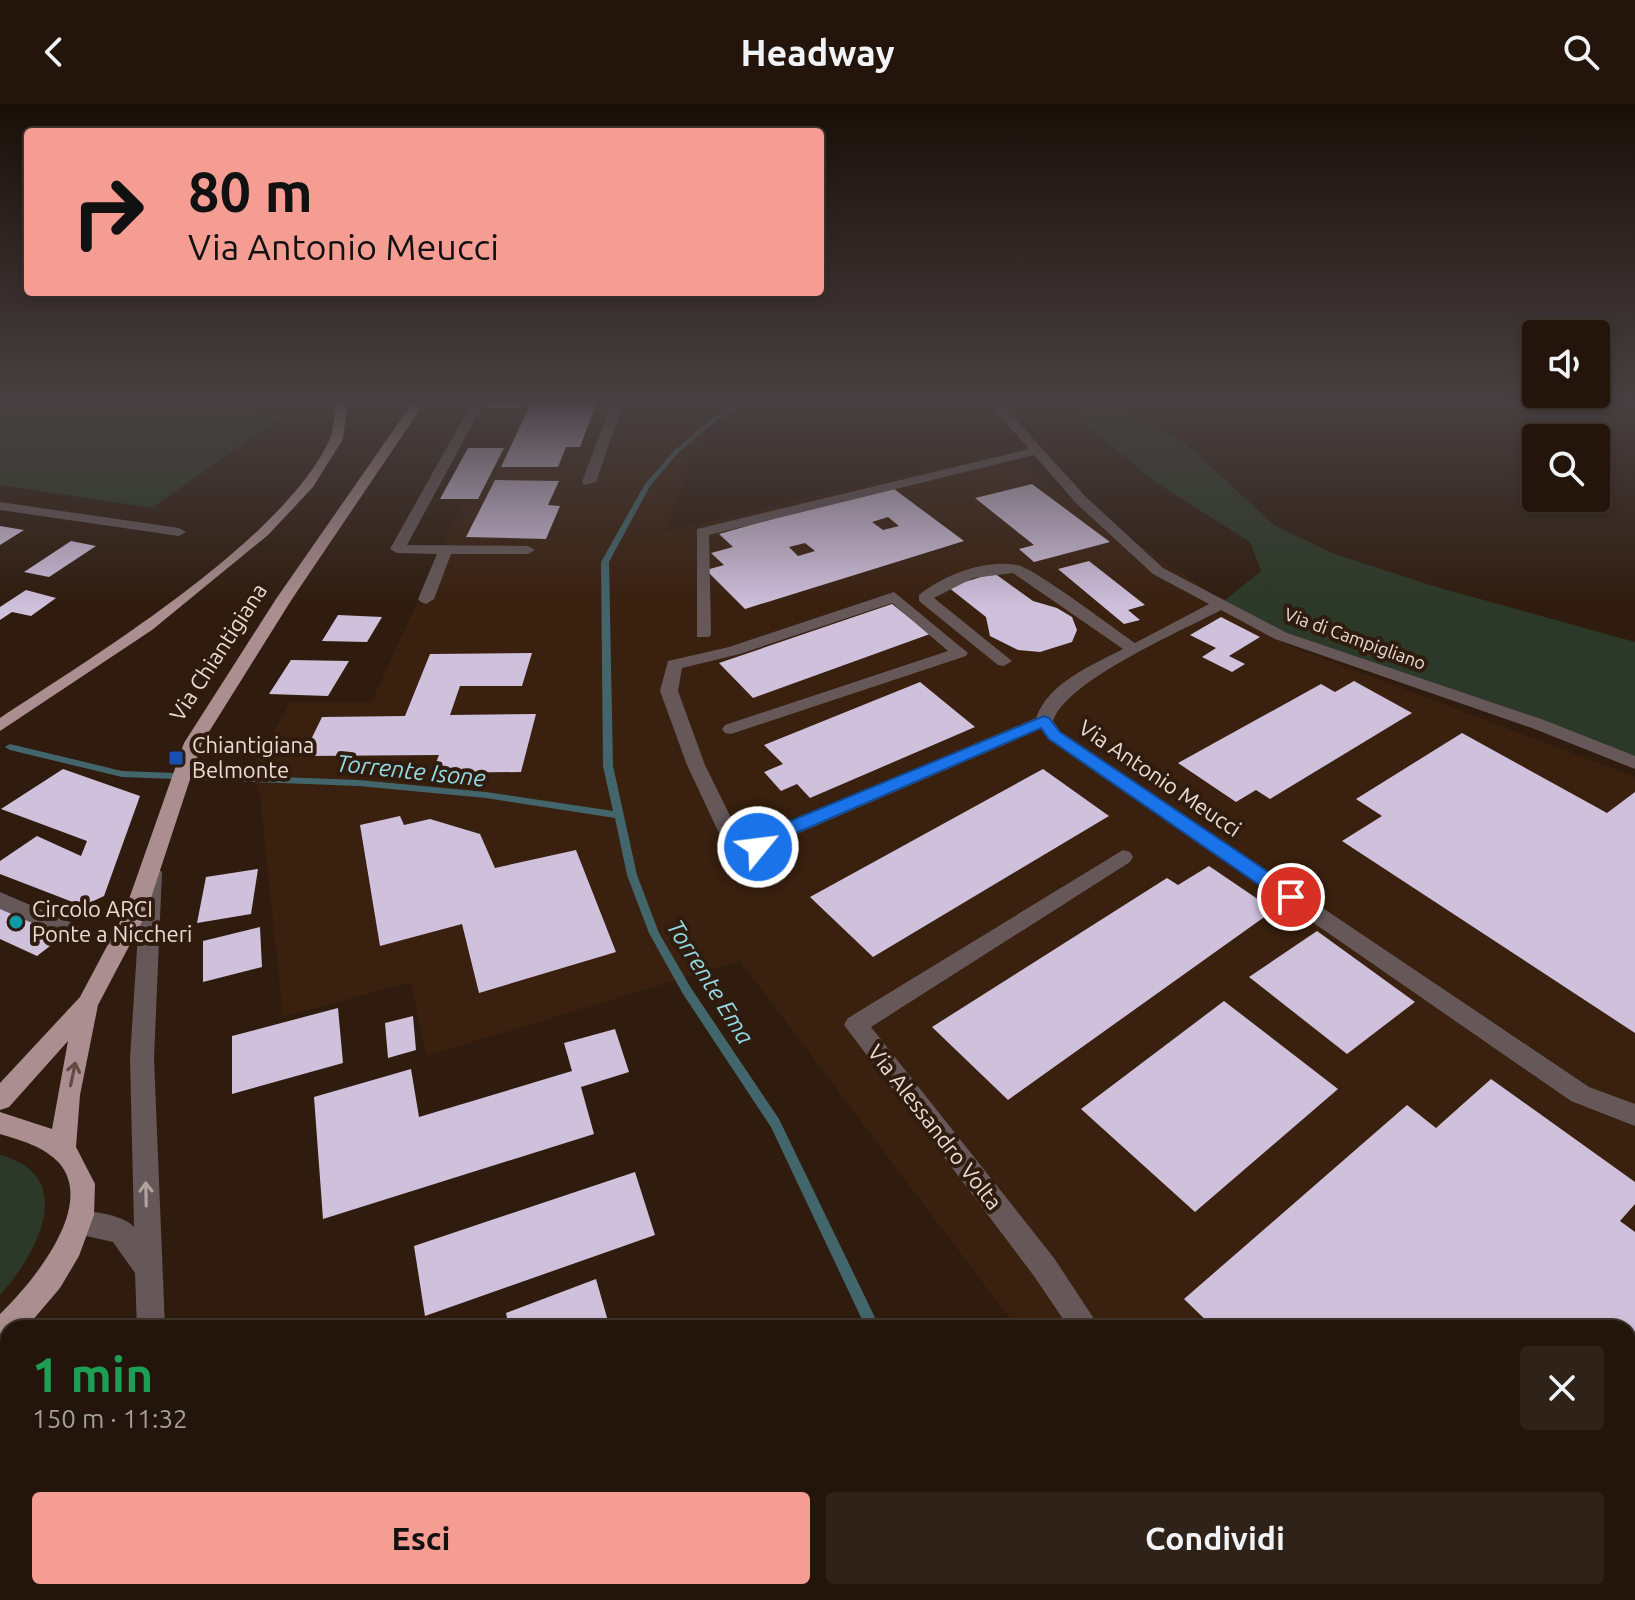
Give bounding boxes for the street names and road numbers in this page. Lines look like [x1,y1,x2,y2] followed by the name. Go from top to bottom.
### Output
[164,578,271,725] street label: Via Chiantigiana
[1282,603,1429,673] street label: Via di Campigliano
[1074,714,1246,841] street label: Via Antonio Meucci
[863,1039,1008,1214] street label: Via Alessandro Volta

